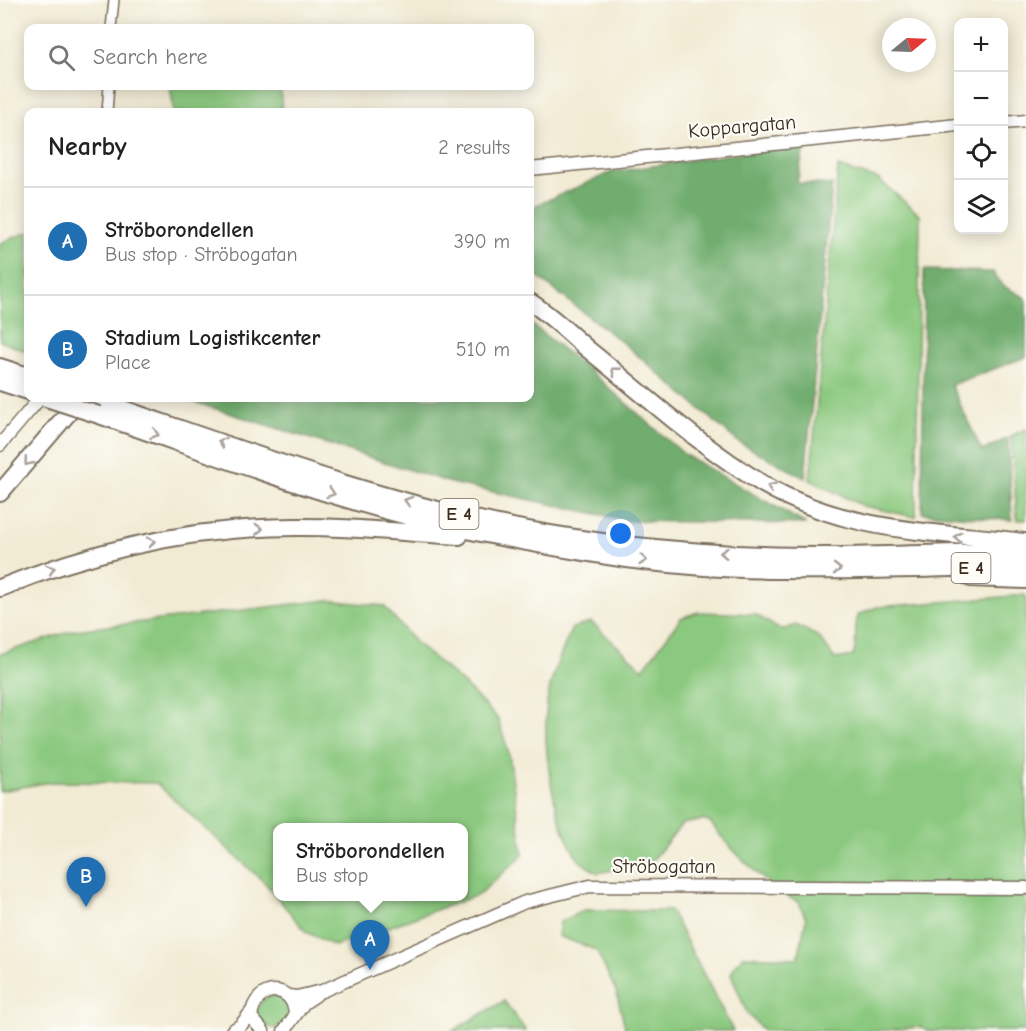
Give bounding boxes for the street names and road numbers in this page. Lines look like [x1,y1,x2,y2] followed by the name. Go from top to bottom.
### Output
[687,110,797,143] street label: Koppargatan
[440,499,478,529] road number: E 4
[952,553,990,583] road number: E 4
[612,855,716,878] street label: Ströbogatan

